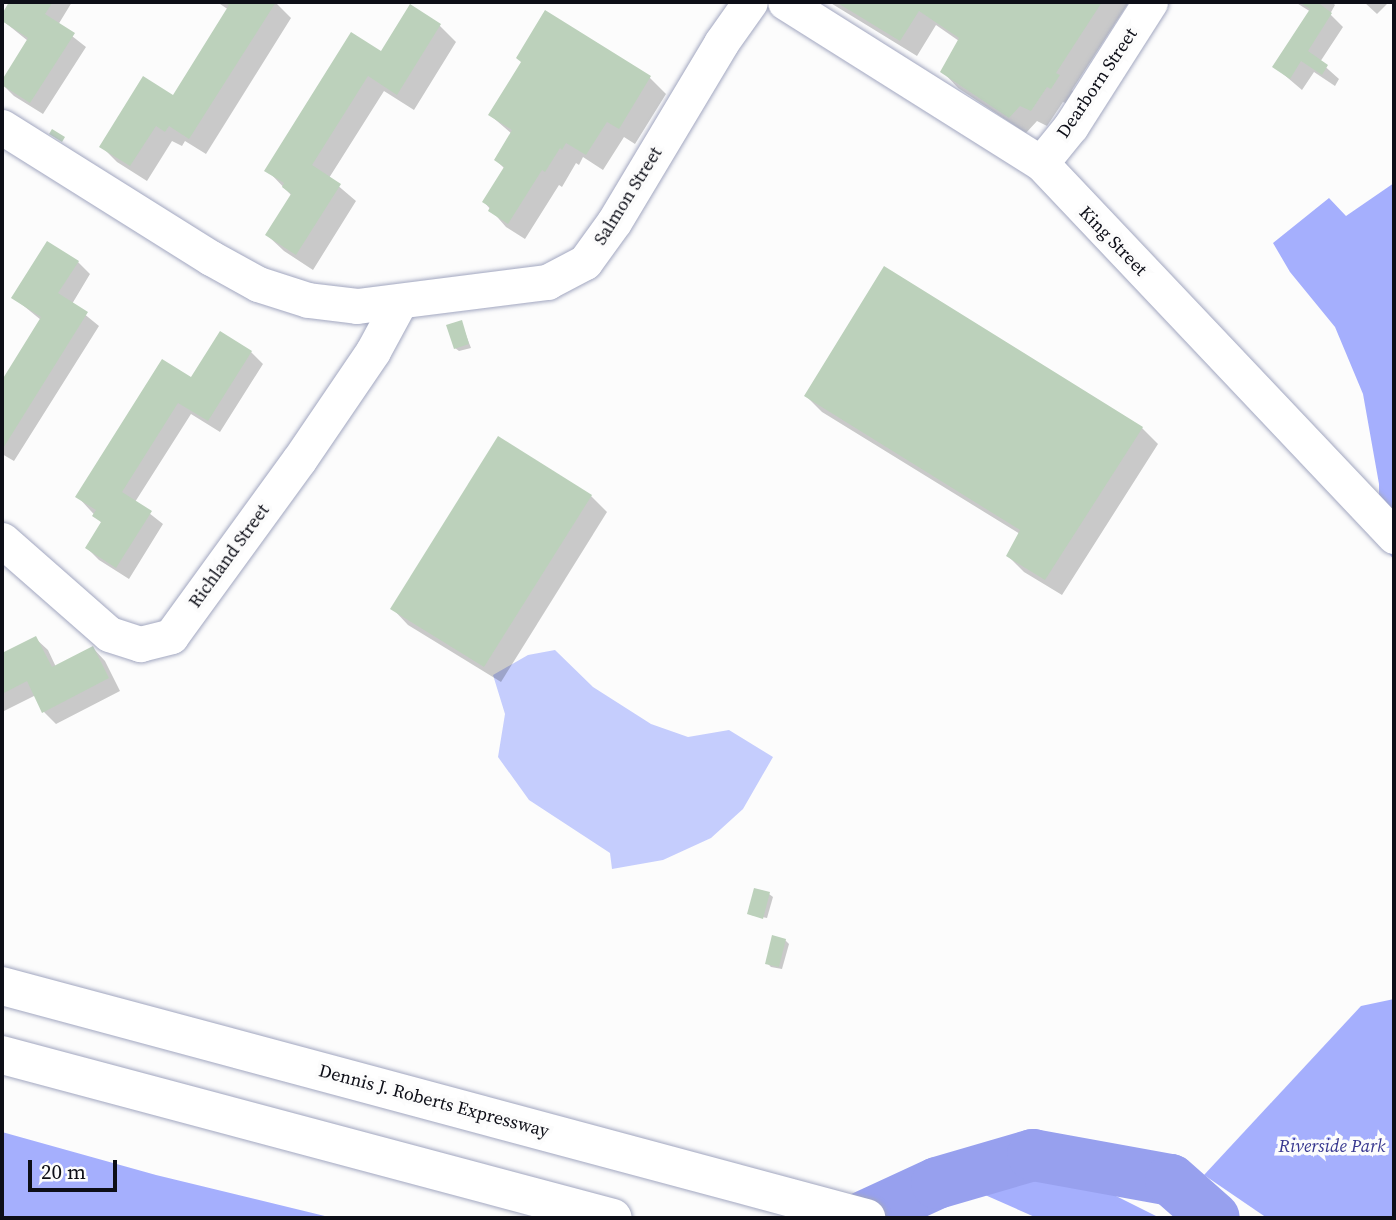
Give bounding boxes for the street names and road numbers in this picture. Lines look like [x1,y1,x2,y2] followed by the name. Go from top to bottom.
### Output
[1052,24,1142,142] street label: Dearborn Street
[589,143,667,249] street label: Salmon Street
[1075,202,1151,280] street label: King Street
[184,500,274,612] street label: Richland Street
[316,1060,552,1142] street label: Dennis J. Roberts Expressway

